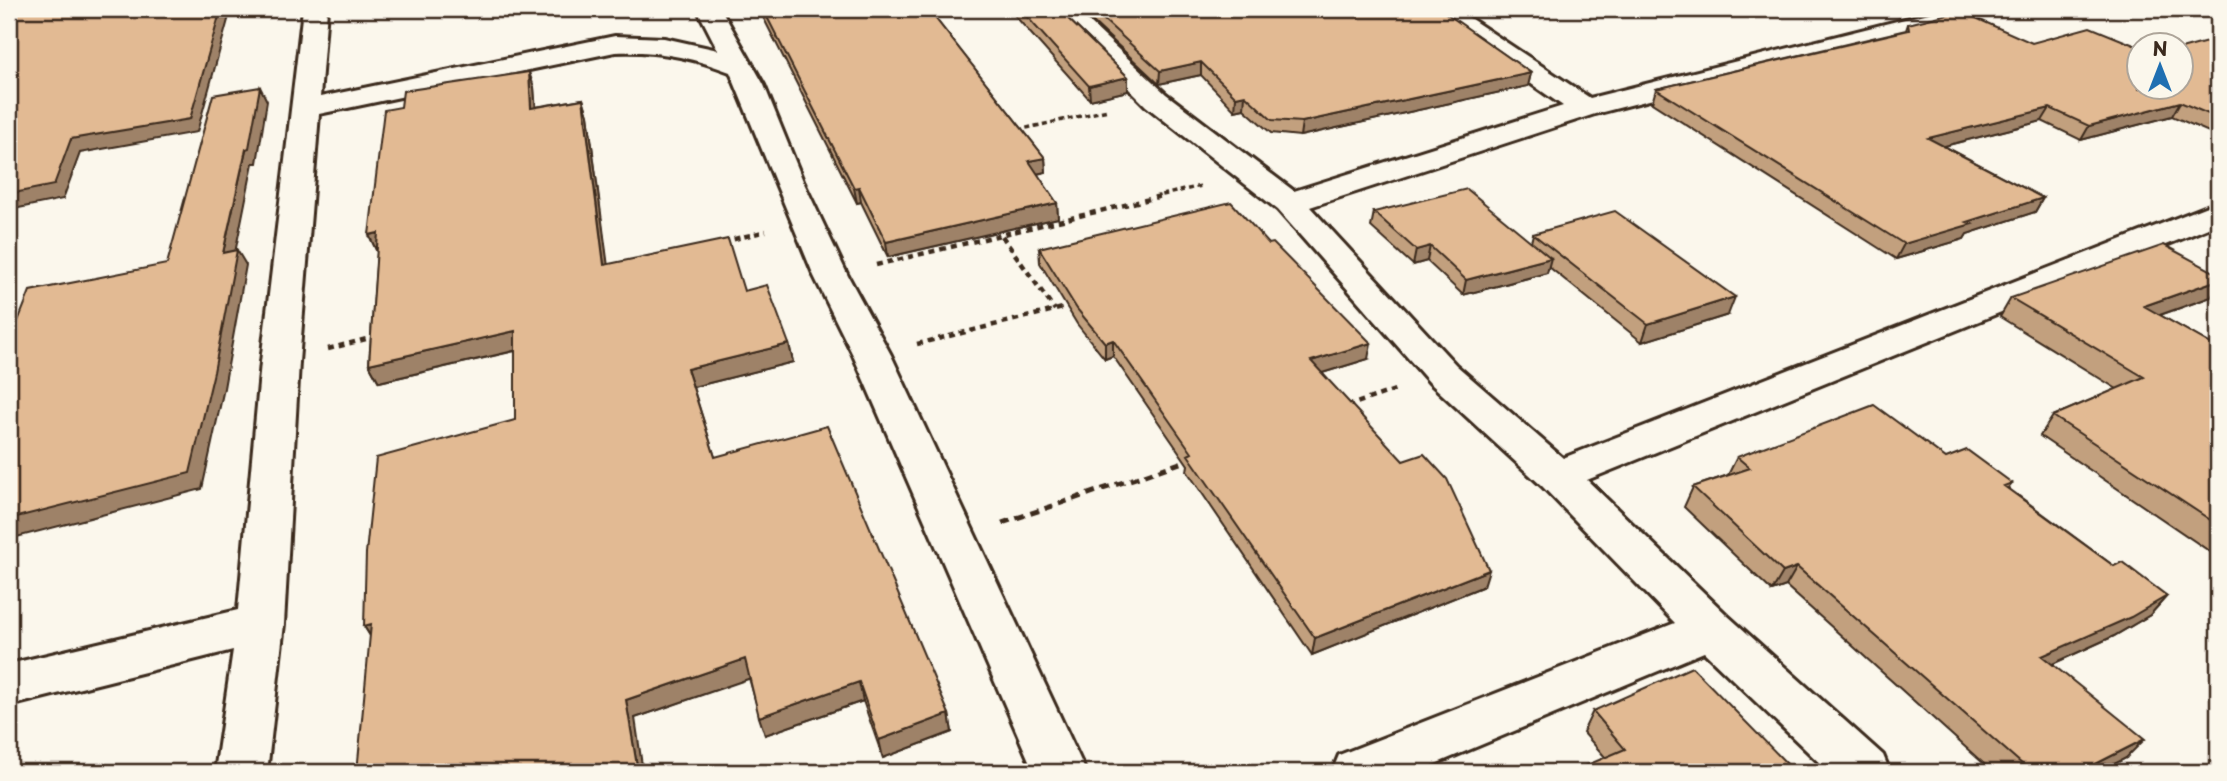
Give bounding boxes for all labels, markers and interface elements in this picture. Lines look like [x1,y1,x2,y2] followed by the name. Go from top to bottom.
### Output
[2126,32,2196,102] north arrow
[2152,34,2168,62] text: N

